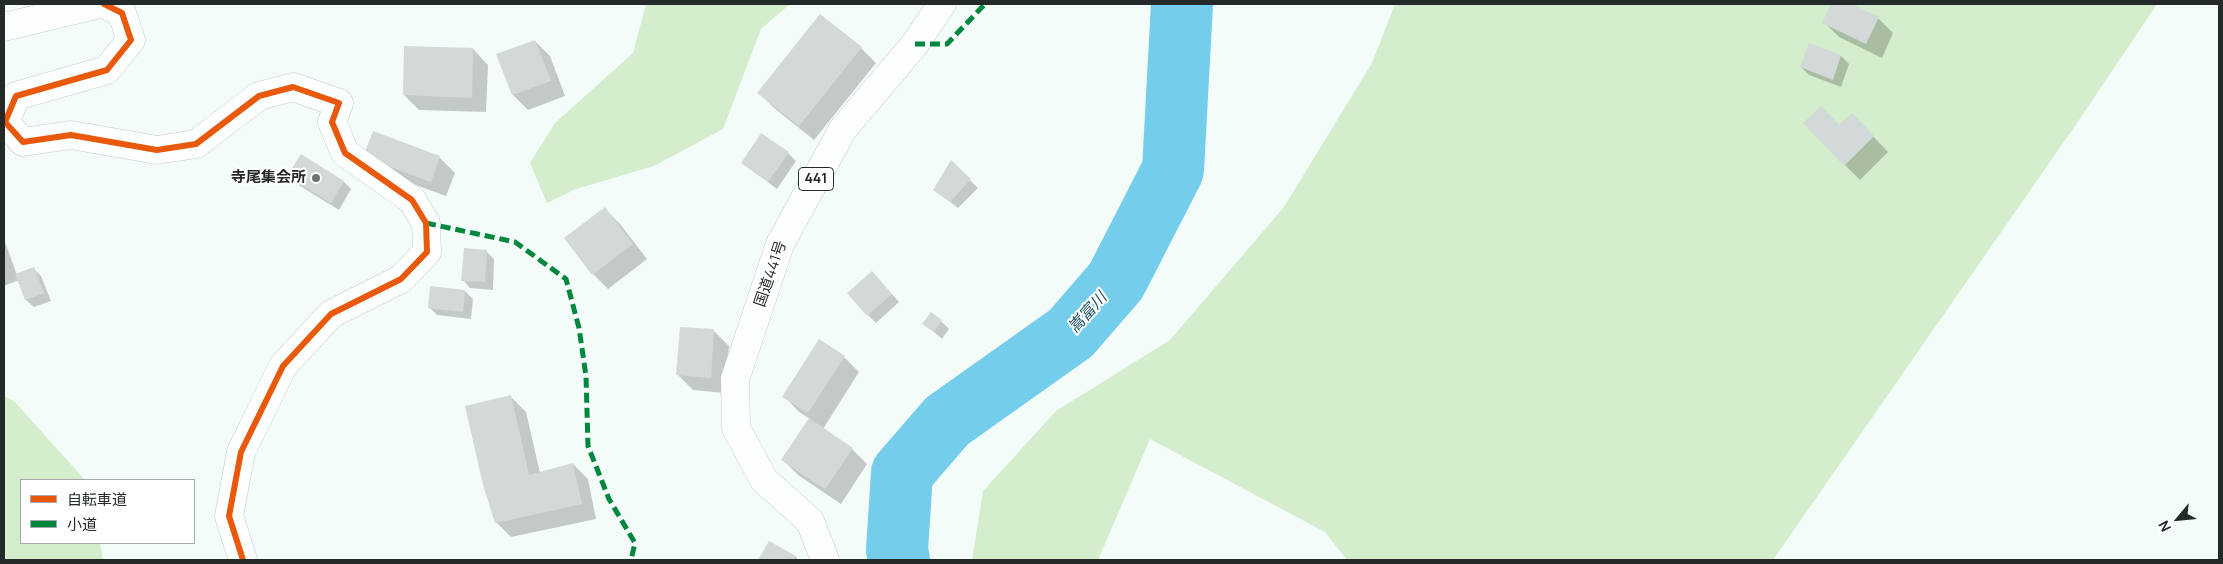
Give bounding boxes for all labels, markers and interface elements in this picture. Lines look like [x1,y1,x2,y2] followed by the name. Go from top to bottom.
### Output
[798,168,834,190] road number: 441
[231,169,306,187] place label: 寺尾集会所
[310,172,322,184] marker: 寺尾集会所
[751,239,791,309] street label: 国道441号
[1065,289,1111,337] water label: 嵩富川
[20,479,195,544] legend
[67,489,127,510] text: 自転車道
[2153,494,2203,544] north arrow
[67,514,97,535] text: 小道
[2154,517,2175,535] text: N

